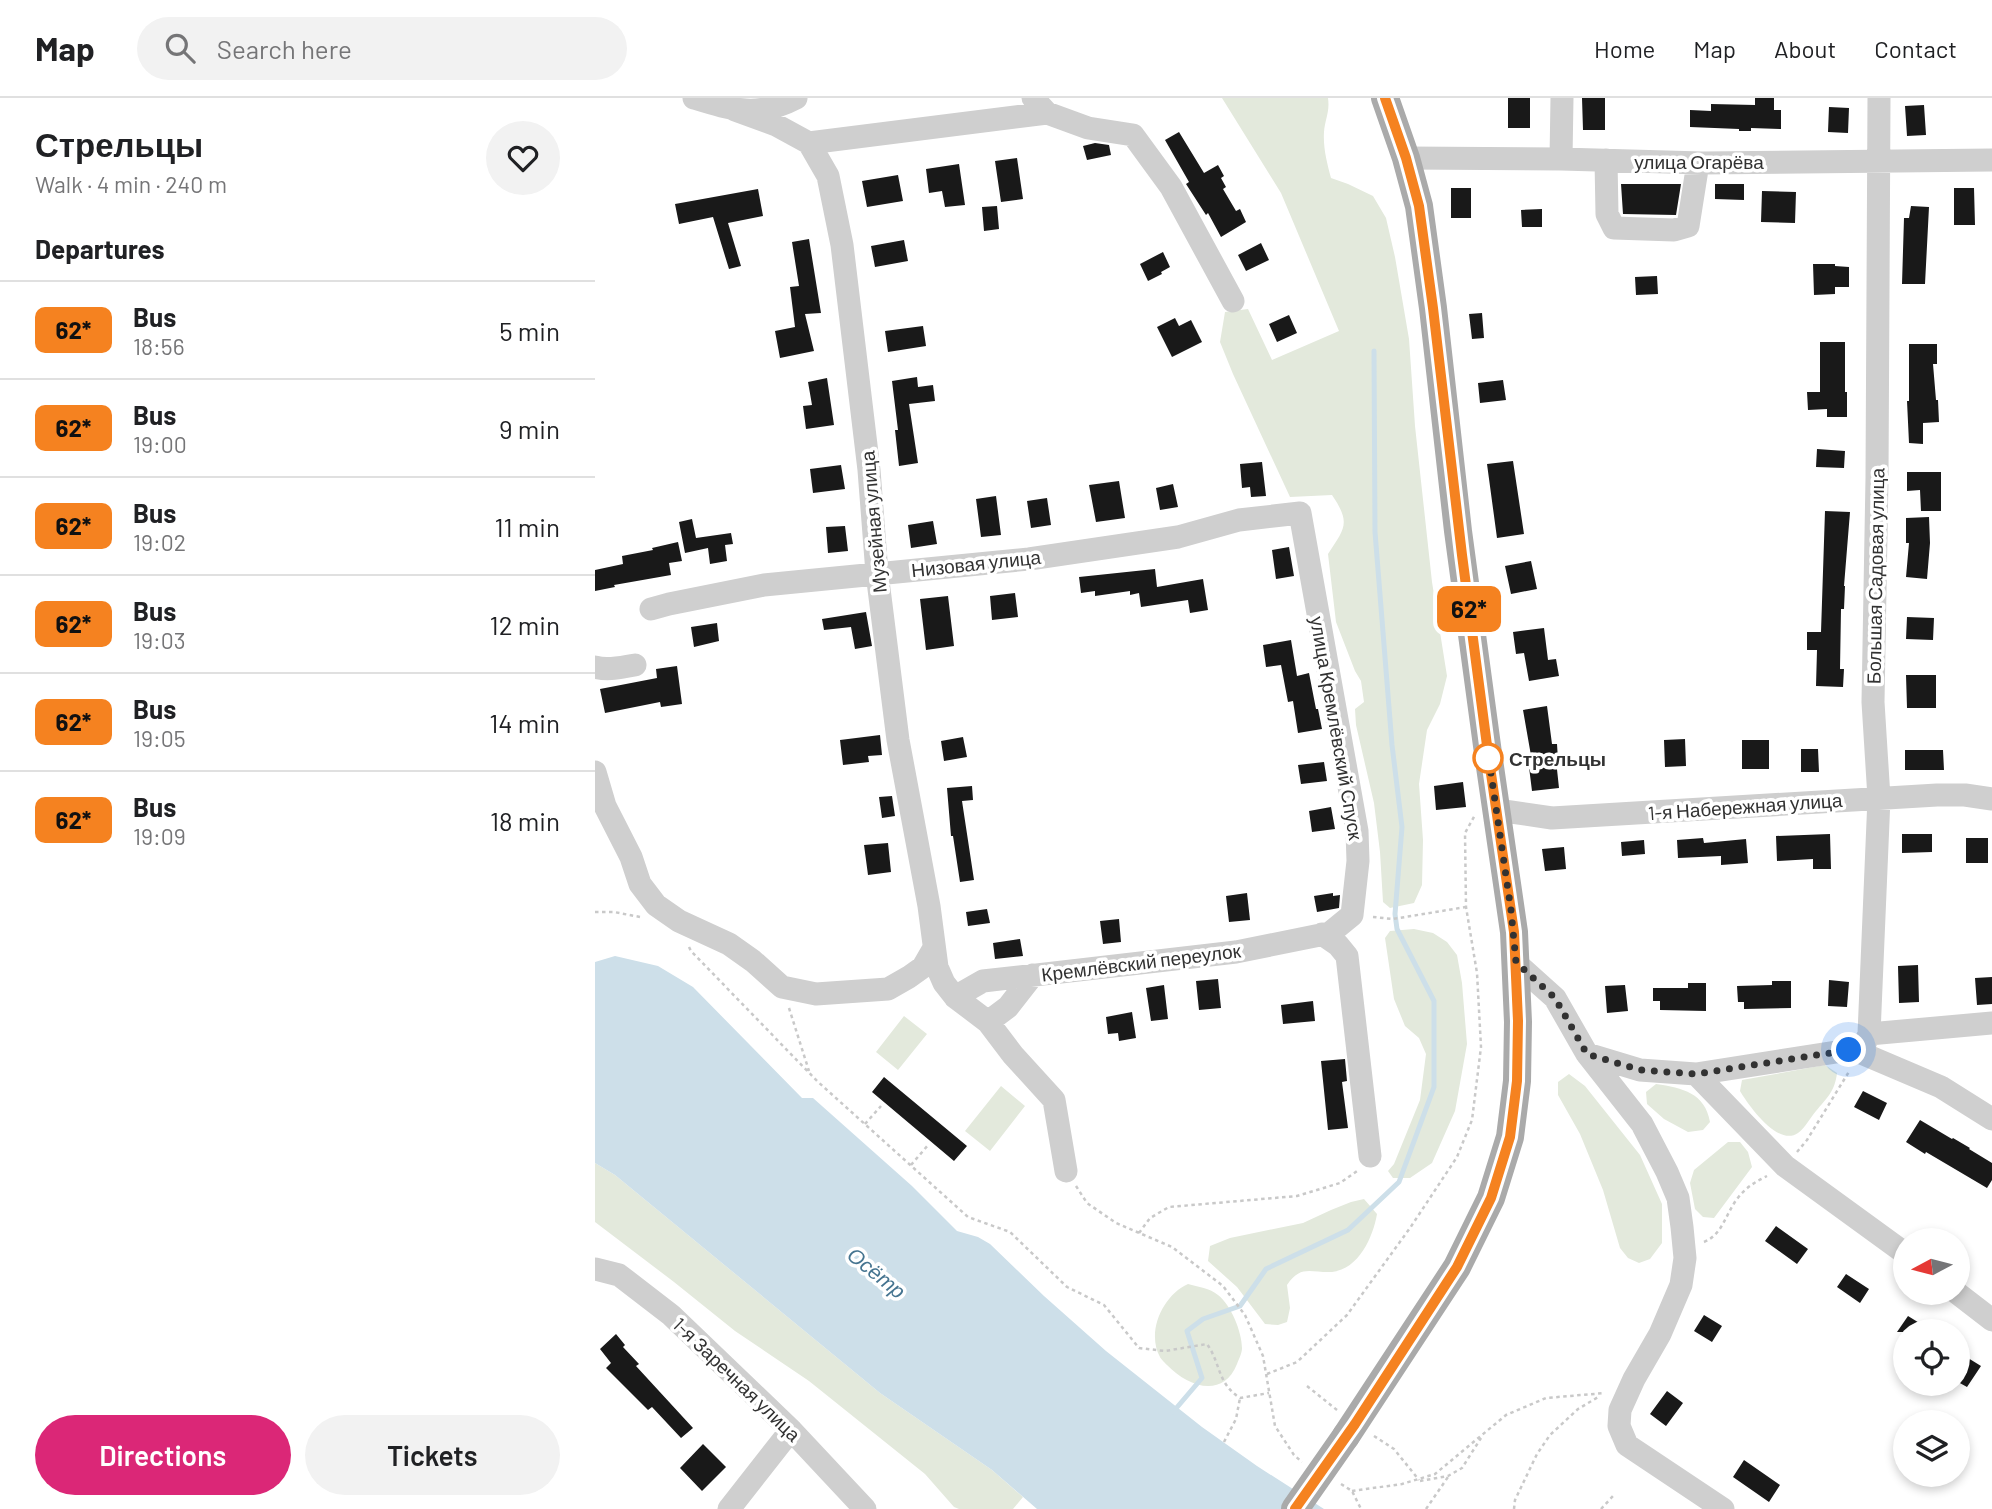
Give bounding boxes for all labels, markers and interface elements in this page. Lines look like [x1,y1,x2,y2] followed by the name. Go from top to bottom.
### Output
[137,17,627,80] search box
[35,28,95,68] text: Map
[161,29,199,67] icon: search
[217,33,352,64] text: Search here
[1594,34,1655,63] text: Home
[1693,34,1736,63] text: Map
[1774,34,1836,63] text: About
[1874,34,1957,63] text: Contact
[486,121,560,195] button: heart
[35,124,203,164] text: Стрельцы
[1634,150,1764,173] street label: улица Огарёва
[35,170,227,198] text: Walk · 4 min · 240 m
[35,233,165,264] text: Departures
[133,301,176,332] text: Bus
[56,315,91,344] text: 62*
[499,315,560,346] text: 5 min
[133,332,185,360] text: 18:56
[133,399,176,430] text: Bus
[56,413,91,442] text: 62*
[499,413,560,444] text: 9 min
[133,430,187,458] text: 19:00
[855,450,891,594] street label: Музейная улица
[1862,467,1888,684] street label: Большая Садовая улица
[133,497,176,528] text: Bus
[56,511,91,540] text: 62*
[494,511,560,542] text: 11 min
[133,528,186,556] text: 19:02
[910,545,1042,581] street label: Низовая улица
[1429,586,1509,632] line badge: 62*
[1451,594,1487,623] text: 62*
[133,595,176,626] text: Bus
[56,609,91,638] text: 62*
[490,609,560,640] text: 12 min
[1306,614,1368,842] street label: улица Кремлёвский Спуск
[133,626,186,654] text: 19:03
[133,693,176,724] text: Bus
[56,707,91,736] text: 62*
[489,707,560,738] text: 14 min
[133,724,186,752] text: 19:05
[1473,743,1503,773] marker: Стрельцы
[1509,747,1606,770] place label: Стрельцы
[1647,788,1843,824] street label: 1-я Набережная улица
[133,791,176,822] text: Bus
[56,805,91,834] text: 62*
[490,805,560,836] text: 18 min
[133,822,186,850] text: 19:09
[1040,938,1243,986] street label: Кремлёвский переулок
[1831,1032,1866,1067] your location
[1893,1228,1971,1306] north arrow
[1893,1228,1970,1487] map controls
[843,1241,911,1303] water label: Осётр
[669,1312,806,1446] street label: 1-я Заречная улица
[1893,1319,1970,1396] button: locate
[1893,1410,1970,1487] button: layers
[35,1415,291,1495] button: Directions
[305,1415,560,1495] button: Tickets

